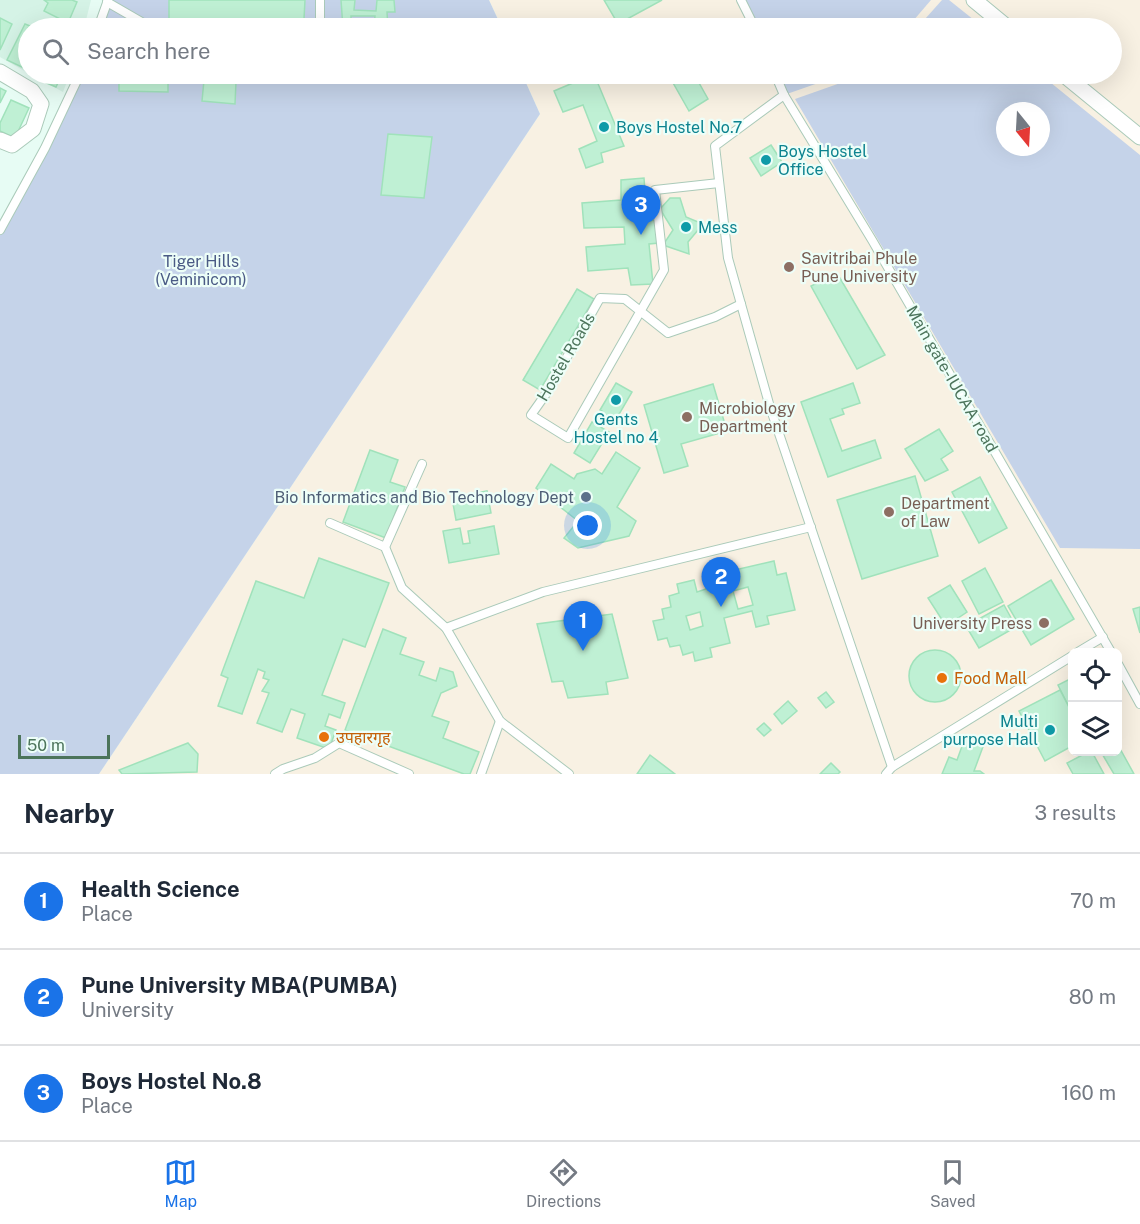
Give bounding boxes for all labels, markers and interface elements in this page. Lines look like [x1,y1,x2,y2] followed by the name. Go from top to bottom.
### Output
[18,18,1122,84] search box
[39,35,72,68] icon: search
[87,38,211,64] text: Search here
[996,102,1050,156] north arrow
[616,118,742,137] place label: Boys Hostel No.7
[597,120,611,134] marker: Boys Hostel No.7
[778,142,867,179] place label: Boys Hostel Office
[759,153,773,167] marker: Boys Hostel Office
[622,186,660,235] pin: 3
[698,218,737,237] place label: Mess
[679,220,693,234] marker: Mess
[801,249,917,286] place label: Savitribai Phule Pune University
[155,252,247,289] park label: Tiger Hills (Veminicom)
[782,260,796,274] marker: Savitribai Phule Pune University
[902,302,1002,456] street label: Main gate-IUCAA road
[533,309,599,405] street label: Hostel Roads
[609,393,623,407] marker: Gents Hostel no 4
[699,399,796,436] place label: Microbiology Department
[574,410,658,447] place label: Gents Hostel no 4
[680,410,694,424] marker: Microbiology Department
[274,488,574,507] place label: Bio Informatics and Bio Technology Dept
[579,490,593,504] marker: Bio Informatics and Bio Technology Dept
[901,494,990,531] place label: Department of Law
[882,505,896,519] marker: Department of Law
[573,511,602,540] your location
[702,558,740,607] pin: 2
[564,602,602,651] pin: 1
[912,614,1032,633] place label: University Press
[1037,616,1051,630] marker: University Press
[1068,648,1122,756] map controls
[1068,648,1122,702] button: locate
[954,669,1027,688] place label: Food Mall
[935,671,949,685] marker: Food Mall
[1068,702,1122,756] button: layers
[943,712,1038,749] place label: Multi purpose Hall
[1043,723,1057,737] marker: Multi purpose Hall
[336,728,391,748] place label: उपहारगृह
[317,730,331,744] marker: उपहारगृह
[18,732,110,760] scale bar
[27,736,65,755] text: 50 m
[24,798,114,829] text: Nearby
[1035,801,1116,825] text: 3 results
[81,876,240,902] text: Health Science
[39,889,48,913] text: 1
[1070,889,1116,913] text: 70 m
[81,902,133,926] text: Place
[81,972,398,998] text: Pune University MBA(PUMBA)
[37,985,50,1009] text: 2
[1069,985,1116,1009] text: 80 m
[81,998,174,1022] text: University
[81,1068,262,1094] text: Boys Hostel No.8
[37,1081,50,1105] text: 3
[1061,1081,1116,1105] text: 160 m
[81,1094,133,1118] text: Place
[164,1156,197,1211] tab: Map
[526,1156,601,1211] tab: Directions
[930,1156,976,1211] tab: Saved

